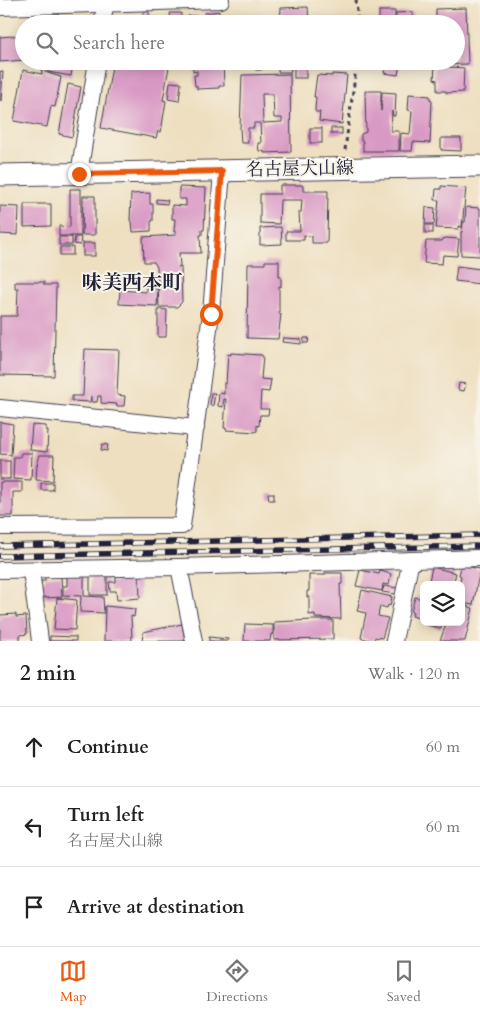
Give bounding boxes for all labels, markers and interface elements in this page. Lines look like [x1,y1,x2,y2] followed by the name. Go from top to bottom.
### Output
[15,15,465,70] search box
[33,29,61,57] icon: search
[73,30,165,56] text: Search here
[246,156,354,182] street label: 名古屋犬山線
[68,163,91,186] route end
[82,269,183,296] district label: 味美西本町
[200,303,223,326] route start
[420,581,465,626] map controls
[420,581,465,626] button: layers
[20,659,76,688] text: 2 min
[368,663,460,685] text: Walk · 120 m
[20,733,48,761] icon: ahead
[67,734,149,760] text: Continue
[426,736,460,758] text: 60 m
[67,802,144,828] text: Turn left
[20,813,48,841] icon: left
[426,816,460,838] text: 60 m
[67,830,163,852] text: 名古屋犬山線
[20,893,48,921] icon: arrive
[67,894,244,920] text: Arrive at destination
[59,957,87,1006] tab: Map
[206,957,268,1006] tab: Directions
[387,957,421,1006] tab: Saved

